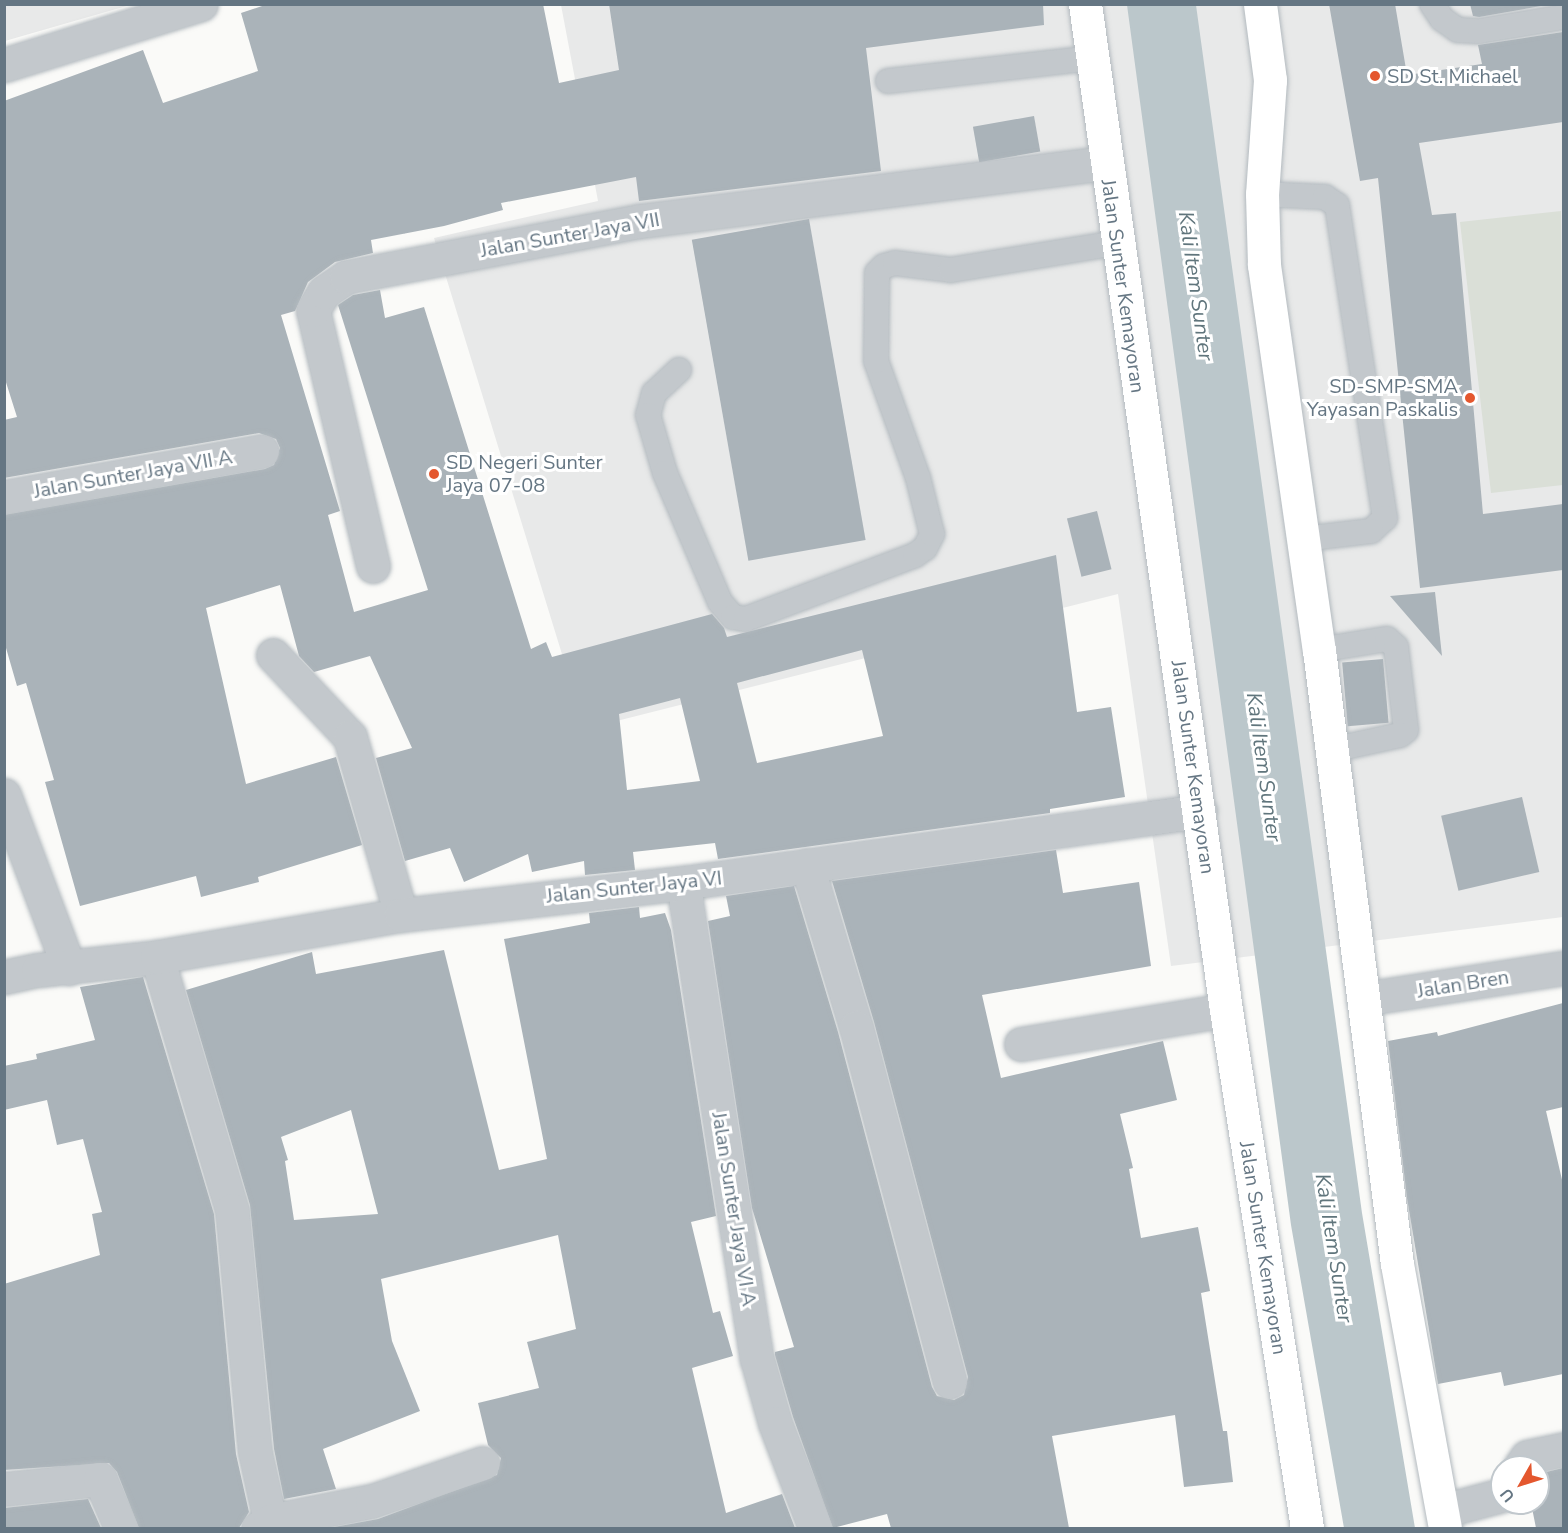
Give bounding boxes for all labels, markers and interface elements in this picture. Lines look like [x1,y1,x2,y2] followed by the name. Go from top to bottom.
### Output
[1387,64,1518,88] place label: SD St. Michael
[1368,69,1382,83] marker: SD St. Michael
[1096,178,1150,394] street label: Jalan Sunter Kemayoran
[478,207,662,263] street label: Jalan Sunter Jaya VII
[1173,210,1219,362] water label: Kali Item Sunter
[1307,374,1458,421] place label: SD-SMP-SMA Yayasan Paskalis
[1463,391,1477,405] marker: SD-SMP-SMA Yayasan Paskalis
[32,445,234,503] street label: Jalan Sunter Jaya VII A
[446,450,603,497] place label: SD Negeri Sunter Jaya 07-08
[427,467,441,481] marker: SD Negeri Sunter Jaya 07-08
[1166,659,1220,875] street label: Jalan Sunter Kemayoran
[1241,691,1287,843] water label: Kali Item Sunter
[545,866,723,908] street label: Jalan Sunter Jaya VI
[1415,965,1511,1003] street label: Jalan Bren
[707,1110,761,1308] street label: Jalan Sunter Jaya VI A
[1234,1140,1292,1356] street label: Jalan Sunter Kemayoran
[1310,1172,1358,1324] water label: Kali Item Sunter
[1490,1455,1550,1515] north arrow
[1495,1484,1520,1507] text: U

